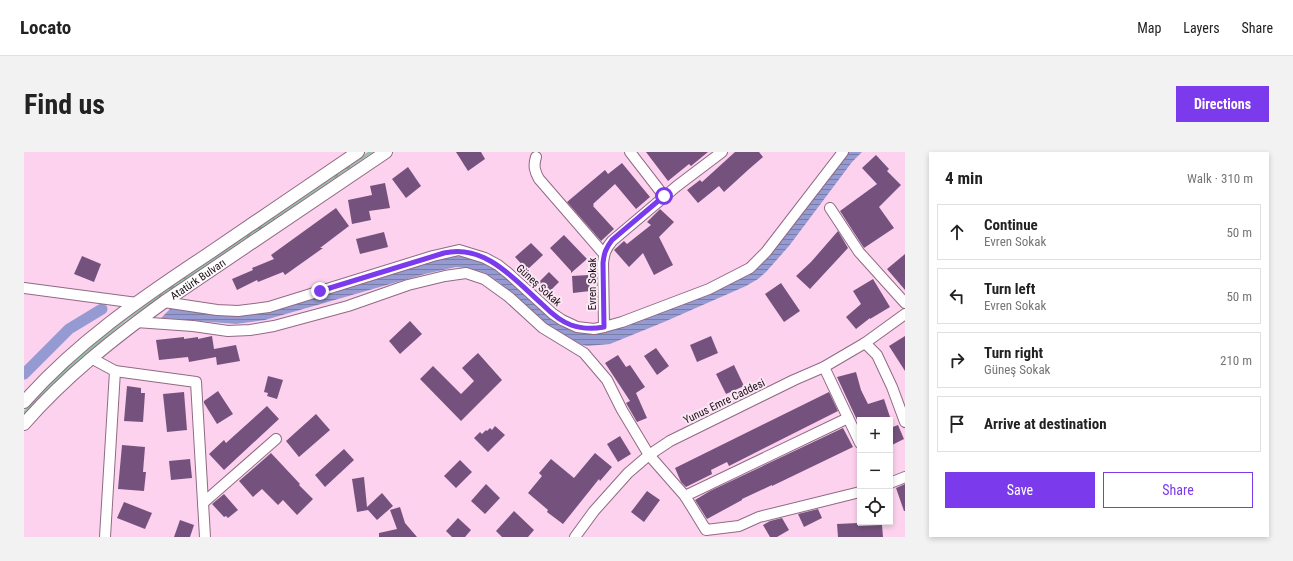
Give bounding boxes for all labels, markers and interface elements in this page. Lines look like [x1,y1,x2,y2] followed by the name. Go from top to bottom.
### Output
[20,16,71,39] text: Locato
[1137,20,1161,36] text: Map
[1183,20,1220,36] text: Layers
[1242,20,1273,36] text: Share
[1176,86,1269,122] button: Directions
[24,88,105,121] text: Find us
[945,168,983,188] text: 4 min
[1187,171,1253,186] text: Walk · 310 m
[655,187,673,205] route start
[984,216,1038,234] text: Continue
[946,221,968,243] icon: ahead
[1226,225,1252,240] text: 50 m
[984,234,1046,249] text: Evren Sokak
[168,256,228,303] street label: Atatürk Bulvarı
[586,258,599,310] street label: Evren Sokak
[513,262,564,309] street label: Güneş Sokak
[984,280,1035,298] text: Turn left
[311,282,329,300] route end
[946,285,968,307] icon: left
[1226,289,1252,304] text: 50 m
[984,298,1046,313] text: Evren Sokak
[984,344,1043,362] text: Turn right
[946,349,968,371] icon: right
[1220,353,1252,368] text: 210 m
[984,362,1050,377] text: Güneş Sokak
[681,376,767,427] street label: Yunus Emre Caddesi
[946,413,968,435] icon: arrive
[984,415,1107,433] text: Arrive at destination
[857,417,893,525] map controls
[857,417,893,453] button: +
[857,453,893,489] button: −
[945,472,1095,508] button: Save
[1103,472,1253,508] button: Share
[857,489,893,525] button: locate

